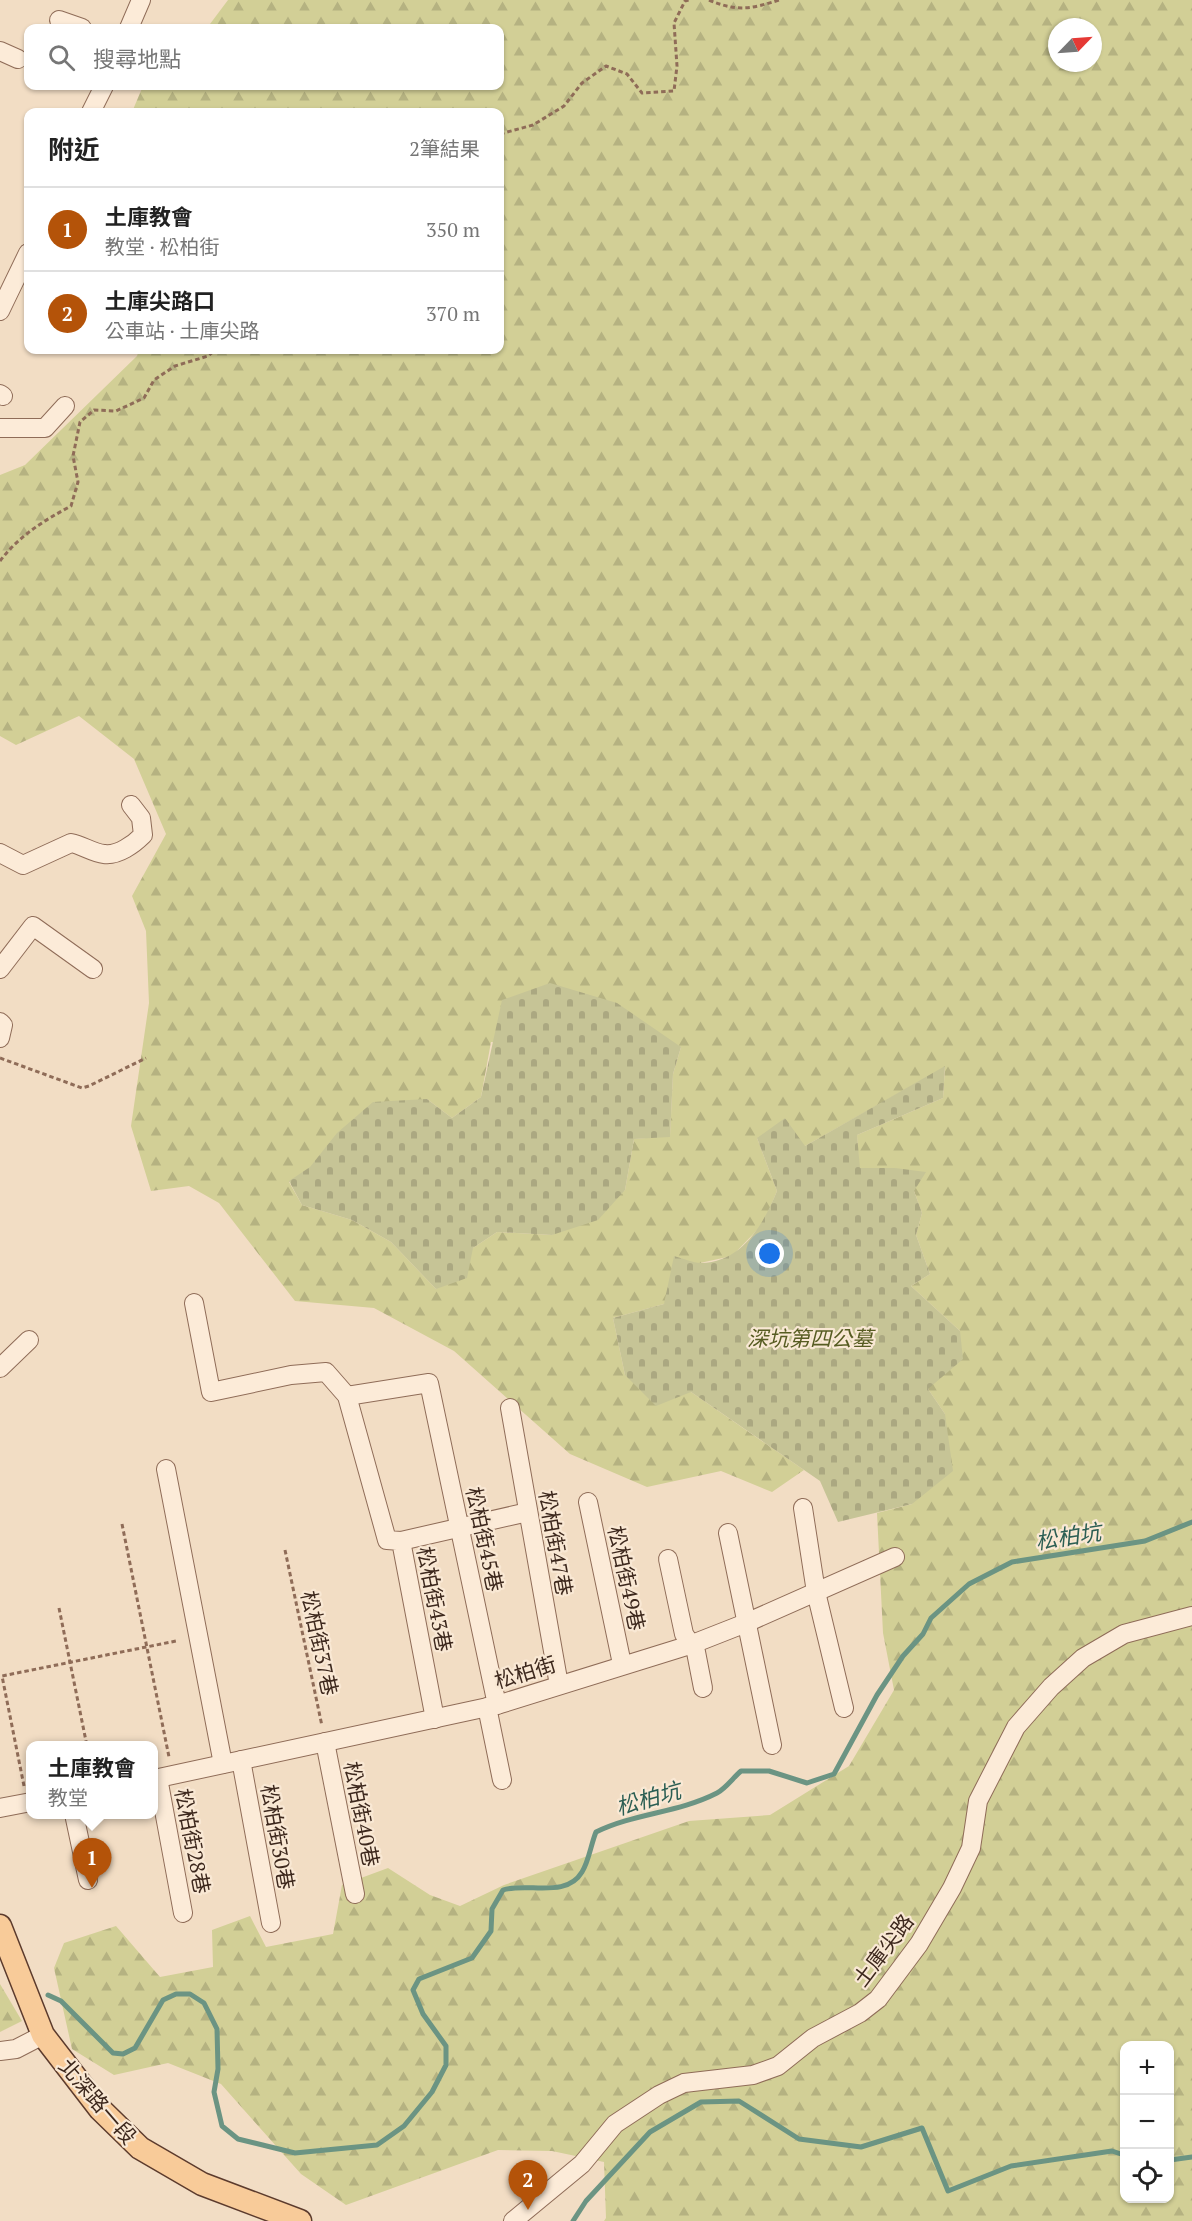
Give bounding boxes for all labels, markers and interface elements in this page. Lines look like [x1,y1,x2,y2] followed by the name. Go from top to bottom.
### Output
[1048,18,1102,72] north arrow
[24,24,504,90] search box
[45,41,78,74] icon: search
[93,44,181,73] text: 搜尋地點
[48,132,100,166] text: 附近
[409,135,480,162] text: 2筆結果
[105,202,193,231] text: 土庫教會
[62,216,73,243] text: 1
[426,216,480,243] text: 350 m
[105,233,220,260] text: 教堂 · 松柏街
[105,286,215,315] text: 土庫尖路口
[62,300,73,327] text: 2
[426,300,480,327] text: 370 m
[105,317,260,344] text: 公車站 · 土庫尖路
[755,1239,784,1268] your location
[747,1324,876,1352] park label: 深坑第四公墓
[460,1484,510,1594] street label: 松柏街45巷
[533,1488,579,1598] street label: 松柏街47巷
[1033,1516,1106,1555] water label: 松柏坑
[602,1523,652,1633] street label: 松柏街49巷
[411,1544,459,1654] street label: 松柏街43巷
[295,1588,345,1698] street label: 松柏街37巷
[491,1649,559,1695] street label: 松柏街
[26,1741,158,1819] popup
[48,1753,136,1782] text: 土庫教會
[338,1759,386,1869] street label: 松柏街40巷
[612,1774,687,1821] water label: 松柏坑
[255,1782,301,1892] street label: 松柏街30巷
[48,1784,88,1811] text: 教堂
[169,1786,217,1896] street label: 松柏街28巷
[72,1838,112,1888] pin: 1
[847,1908,919,1992] street label: 土庫尖路
[1120,2041,1174,2203] map controls
[1120,2041,1174,2095] button: +
[53,2052,143,2150] street label: 北深路一段
[1120,2095,1174,2149] button: −
[1120,2149,1174,2203] button: locate
[508,2160,548,2210] pin: 2

